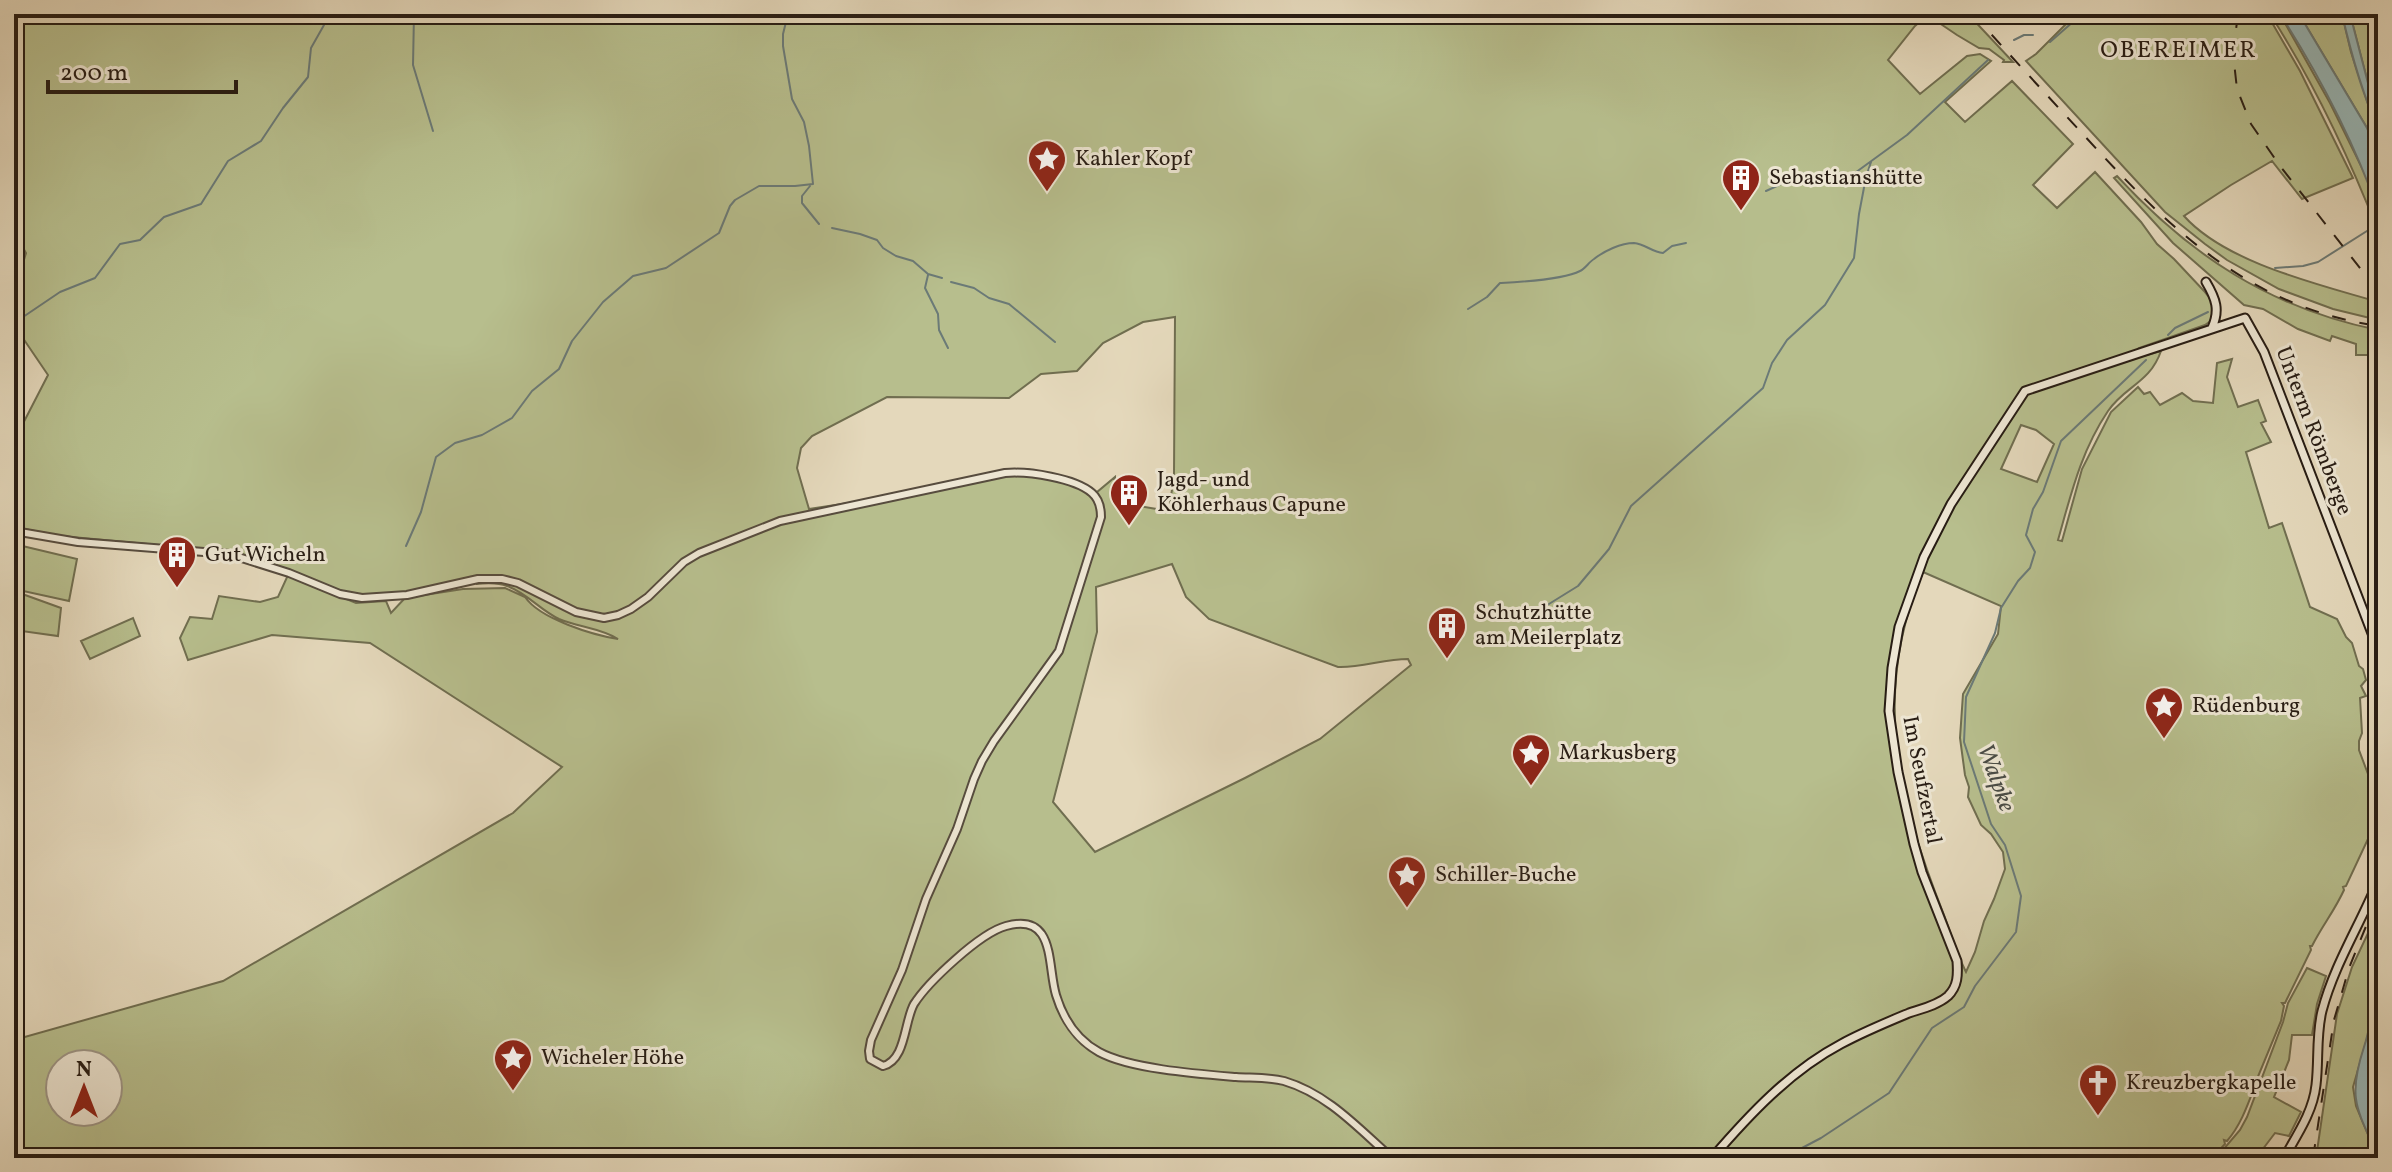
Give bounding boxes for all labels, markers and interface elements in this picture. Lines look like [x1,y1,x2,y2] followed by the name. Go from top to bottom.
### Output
[2100,34,2258,68] district label: OBEREIMER
[48,44,236,94] scale bar
[60,57,128,91] text: 200 m
[1026,138,1068,193] place icon: Kahler Kopf
[1075,144,1193,175] place label: Kahler Kopf
[1720,157,1762,212] building icon: Sebastianshütte
[1769,163,1923,194] place label: Sebastianshütte
[2267,342,2359,520] street label: Unterm Römberge
[1157,465,1346,521] place label: Jagd- und Köhlerhaus Capune
[1108,472,1150,527] building icon: Jagd- und Köhlerhaus Capune
[156,534,198,589] building icon: Gut Wicheln
[205,540,326,571] place label: Gut Wicheln
[1475,598,1621,654] place label: Schutzhütte am Meilerplatz
[1426,605,1468,660] building icon: Schutzhütte am Meilerplatz
[2143,685,2185,740] place icon: Rüdenburg
[2192,691,2300,722] place label: Rüdenburg
[1893,713,1949,847] street label: Im Seufzertal
[1510,732,1552,787] place icon: Markusberg
[1559,738,1676,769] place label: Markusberg
[1967,739,2023,817] water label: Walpke
[1386,854,1428,909] place icon: Schiller-Buche
[1435,860,1576,891] place label: Schiller-Buche
[492,1037,534,1092] place icon: Wicheler Höhe
[541,1043,684,1074] place label: Wicheler Höhe
[44,1048,124,1128] north arrow
[76,1055,92,1086] text: N
[2077,1062,2119,1117] church icon: Kreuzbergkapelle
[2126,1068,2296,1099] place label: Kreuzbergkapelle

